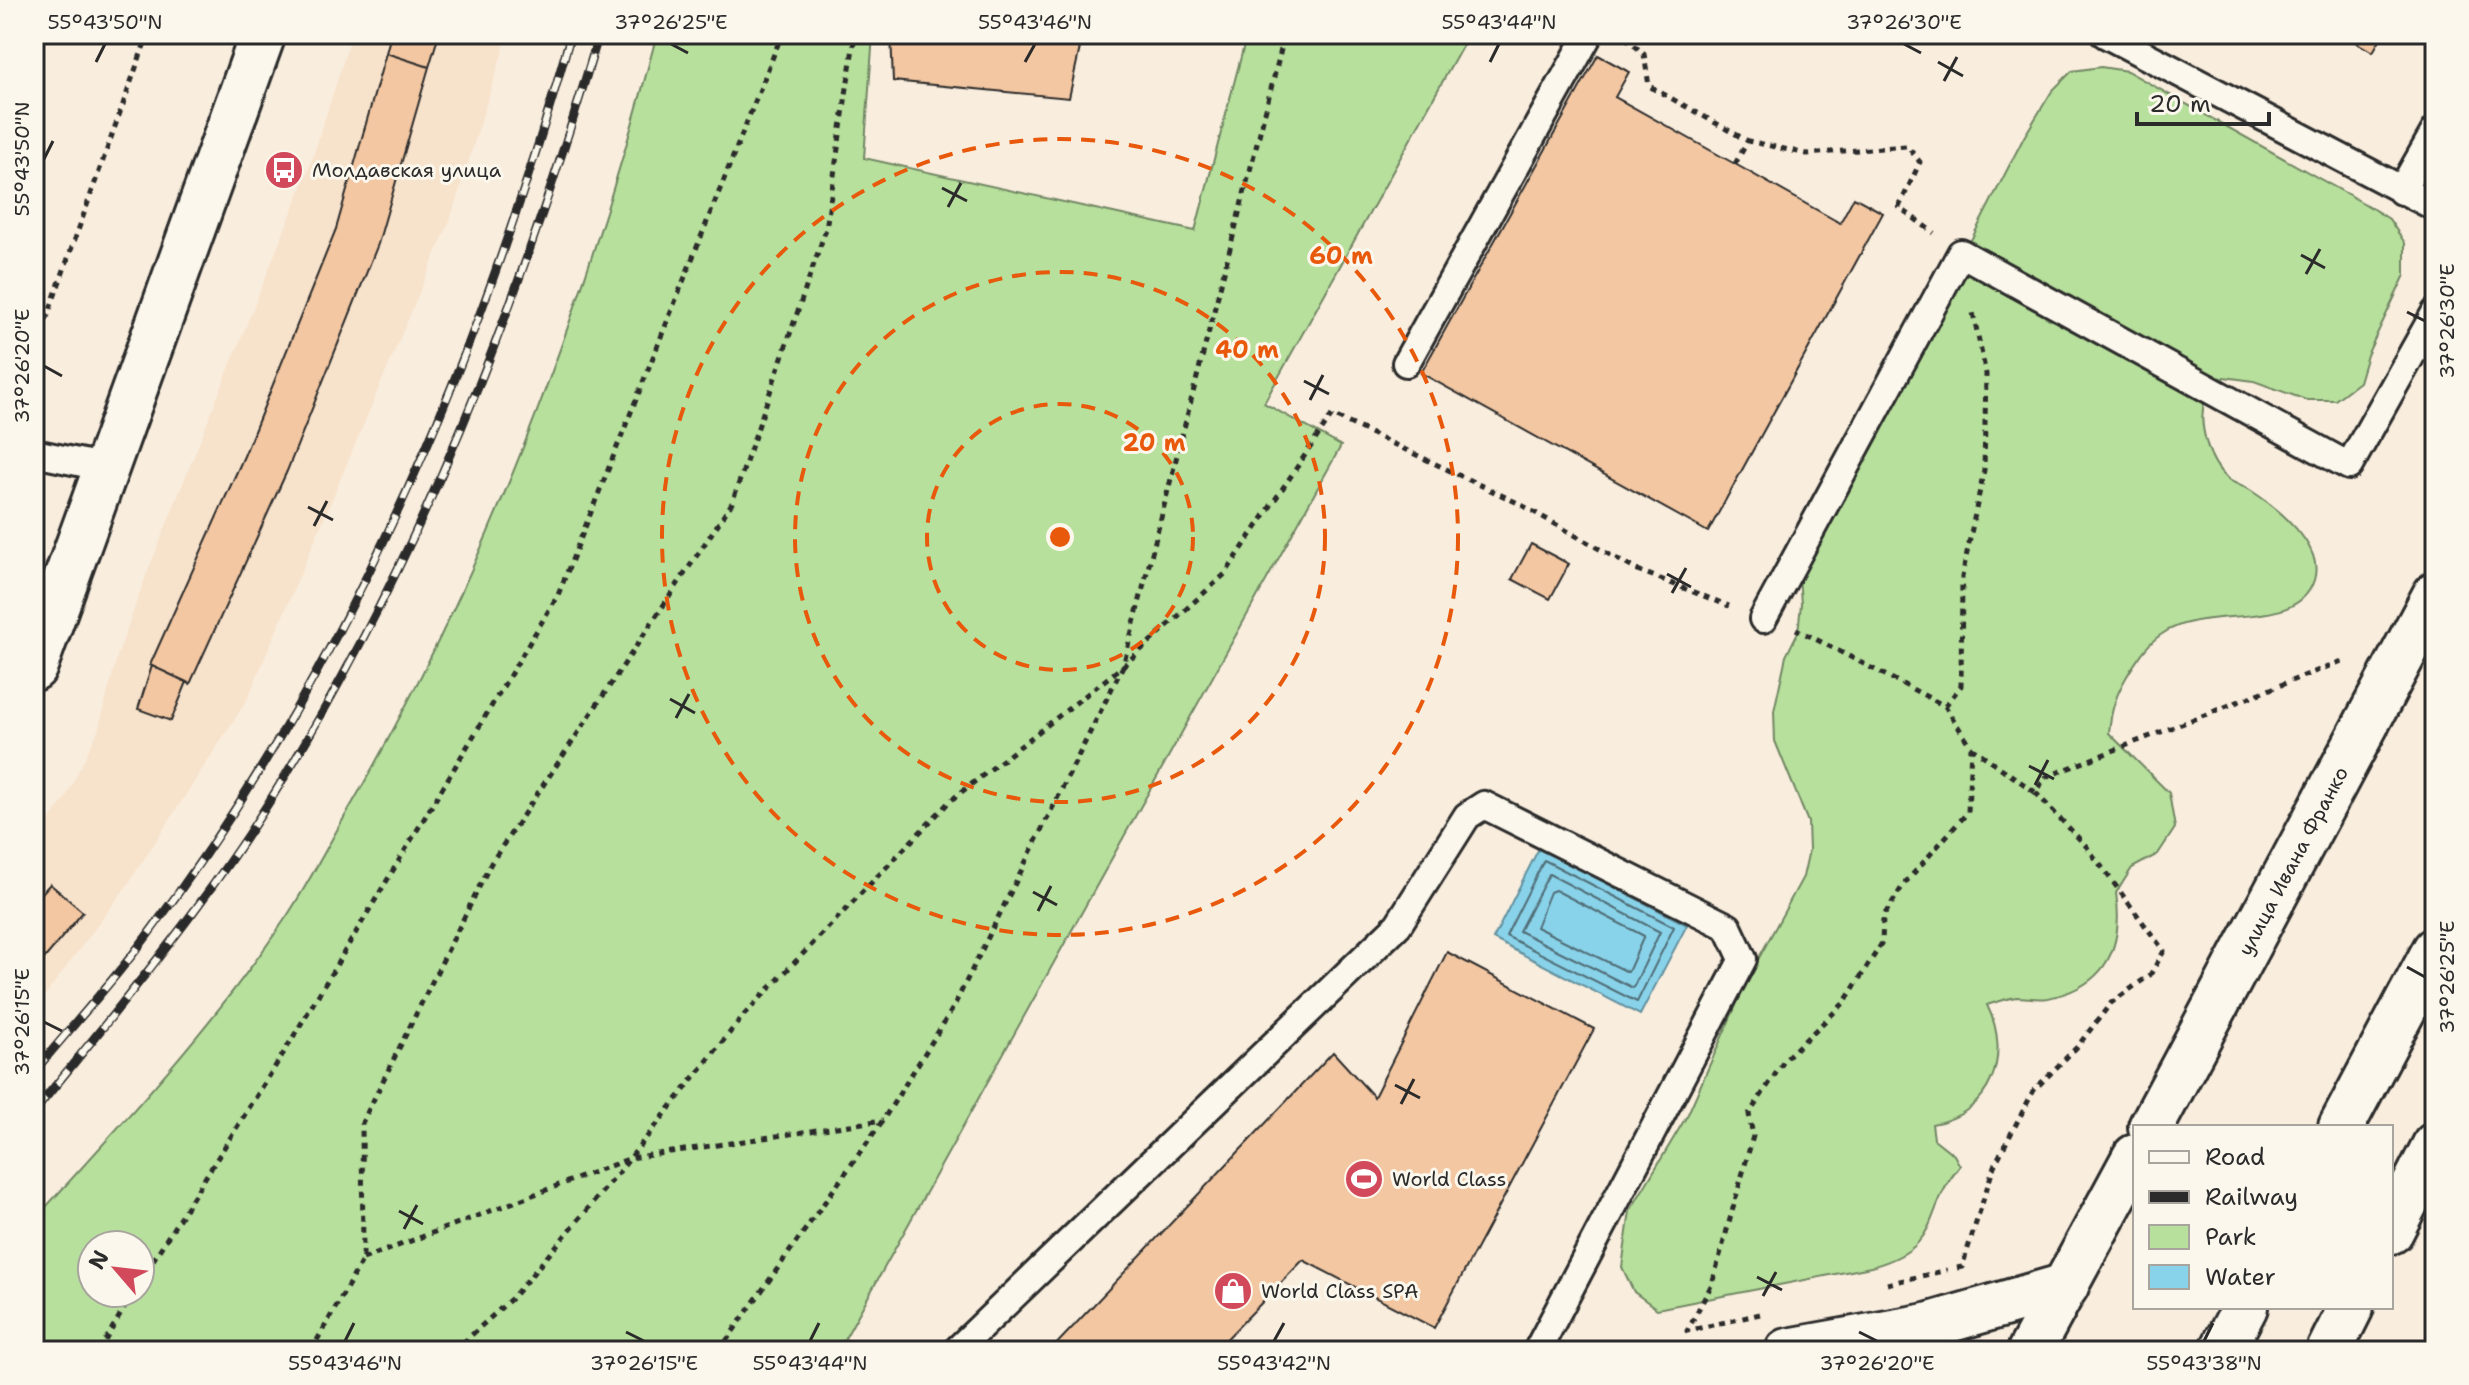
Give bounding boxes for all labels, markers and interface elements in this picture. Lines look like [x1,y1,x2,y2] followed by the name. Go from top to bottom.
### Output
[48,9,162,35] text: 55°43'50"N
[614,9,728,35] text: 37°26'25"E
[978,9,1092,35] text: 55°43'46"N
[1442,9,1556,35] text: 55°43'44"N
[1846,9,1962,35] text: 37°26'30"E
[2137,76,2269,126] scale bar
[2149,88,2211,120] text: 20 m
[9,102,35,216] text: 55°43'50"N
[263,149,305,191] bus stop icon: Молдавская улица
[312,157,502,183] place label: Молдавская улица
[1309,240,1373,272] text: 60 m
[2434,263,2460,379] text: 37°26'30"E
[9,308,35,424] text: 37°26'20"E
[1215,334,1279,366] text: 40 m
[1122,427,1186,459] text: 20 m
[1046,523,1074,551] centre of rings
[2232,762,2354,960] street label: улица Ивана Франко
[2434,920,2460,1034] text: 37°26'25"E
[9,968,35,1076] text: 37°26'15"E
[2133,1125,2393,1309] legend
[2205,1141,2265,1173] text: Road
[1343,1158,1385,1200] sports icon: World Class
[1392,1166,1506,1192] place label: World Class
[2205,1181,2298,1213] text: Railway
[2205,1221,2257,1253] text: Park
[76,1229,156,1309] north arrow
[82,1245,116,1274] text: N
[2205,1261,2276,1293] text: Water
[1212,1270,1254,1312] shop icon: World Class SPA
[1261,1278,1418,1304] place label: World Class SPA
[288,1350,402,1376] text: 55°43'46"N
[590,1350,698,1376] text: 37°26'15"E
[753,1350,867,1376] text: 55°43'44"N
[1217,1350,1331,1376] text: 55°43'42"N
[1819,1350,1935,1376] text: 37°26'20"E
[2146,1350,2262,1376] text: 55°43'38"N

